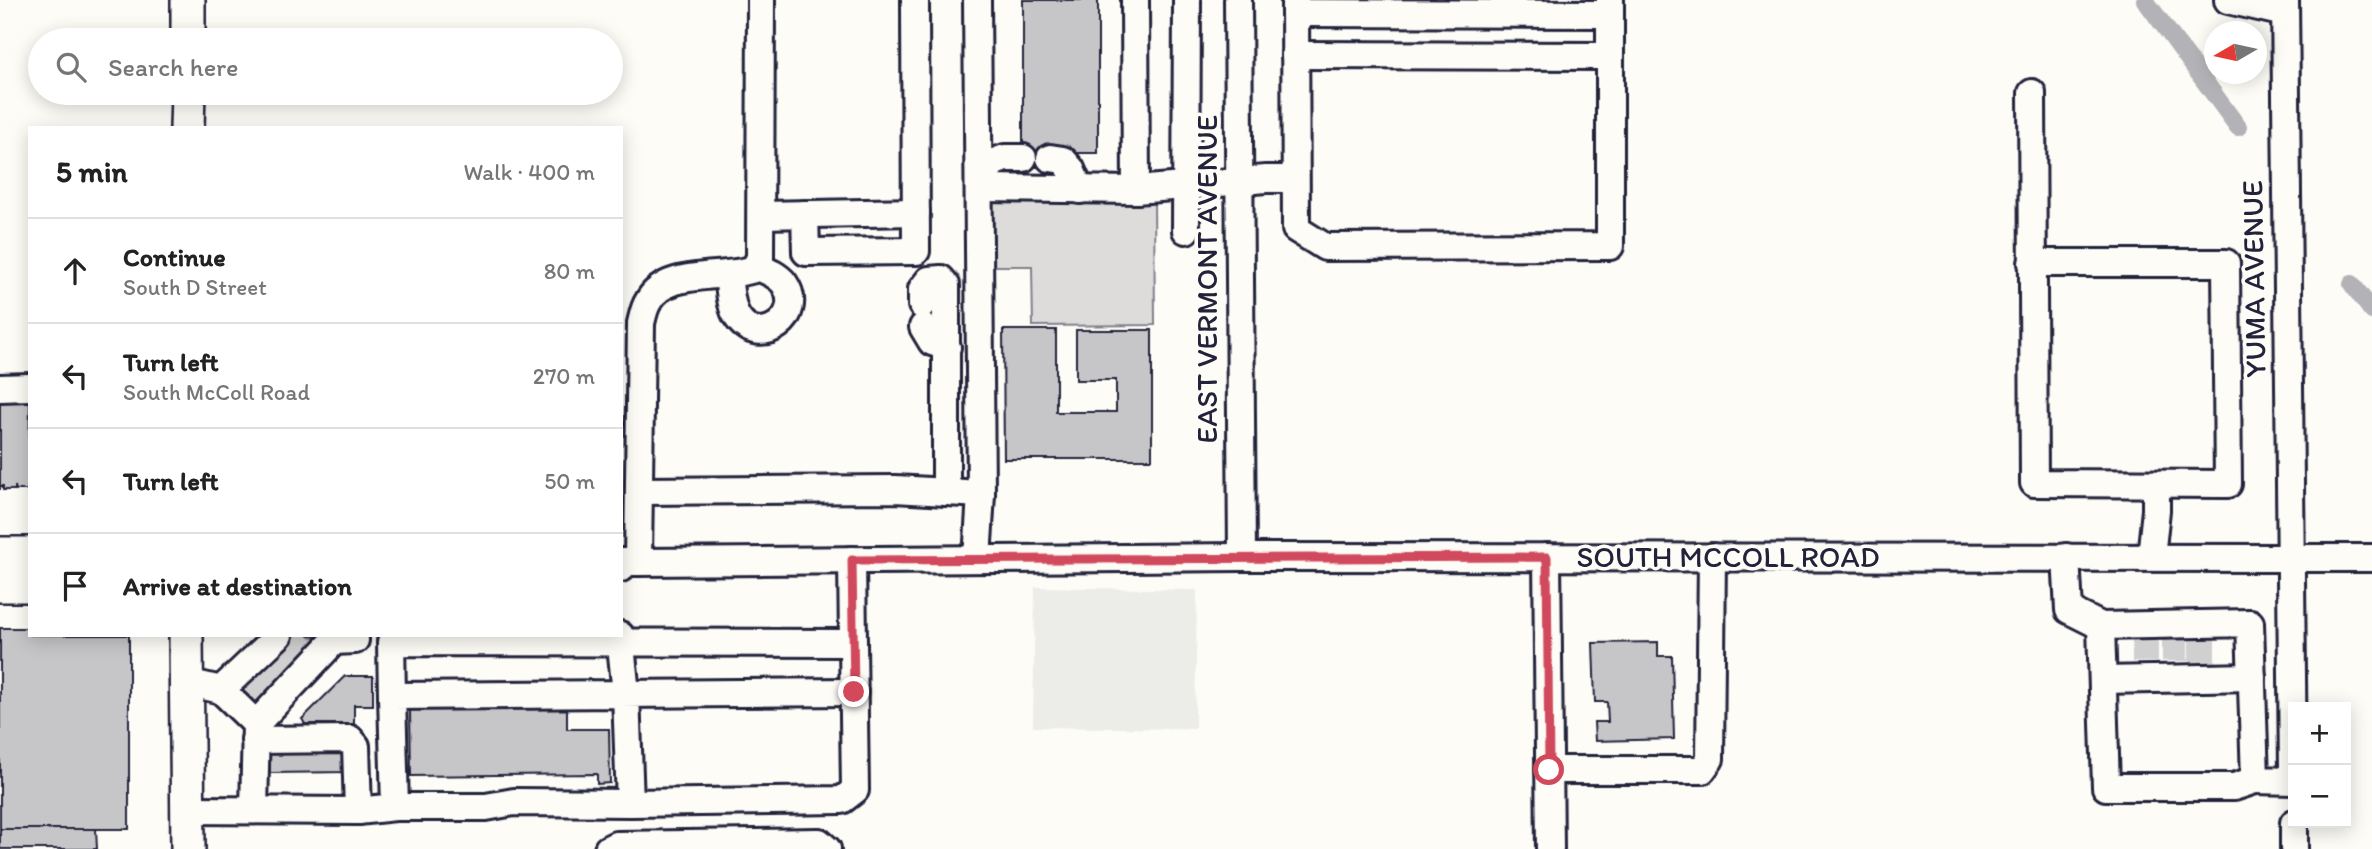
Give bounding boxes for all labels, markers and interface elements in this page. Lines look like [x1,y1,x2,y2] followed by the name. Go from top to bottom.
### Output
[2204,21,2267,84] north arrow
[28,28,623,105] search box
[52,48,90,86] icon: search
[108,51,238,83] text: Search here
[1188,115,1225,443] street label: EAST VERMONT AVENUE
[56,153,127,190] text: 5 min
[463,158,595,186] text: Walk · 400 m
[2233,180,2274,378] street label: YUMA AVENUE
[123,241,226,273] text: Continue
[56,252,94,290] icon: ahead
[544,257,595,285] text: 80 m
[123,273,267,301] text: South D Street
[123,346,219,378] text: Turn left
[56,357,94,395] icon: left
[533,362,595,390] text: 270 m
[123,378,310,406] text: South McColl Road
[56,462,94,500] icon: left
[123,465,219,497] text: Turn left
[544,467,595,495] text: 50 m
[1577,538,1880,575] street label: SOUTH MCCOLL ROAD
[56,567,94,605] icon: arrive
[123,570,352,602] text: Arrive at destination
[838,676,869,707] route end
[2288,702,2351,828] map controls
[2288,702,2351,765] button: +
[1533,754,1564,785] route start
[2288,765,2351,828] button: −

